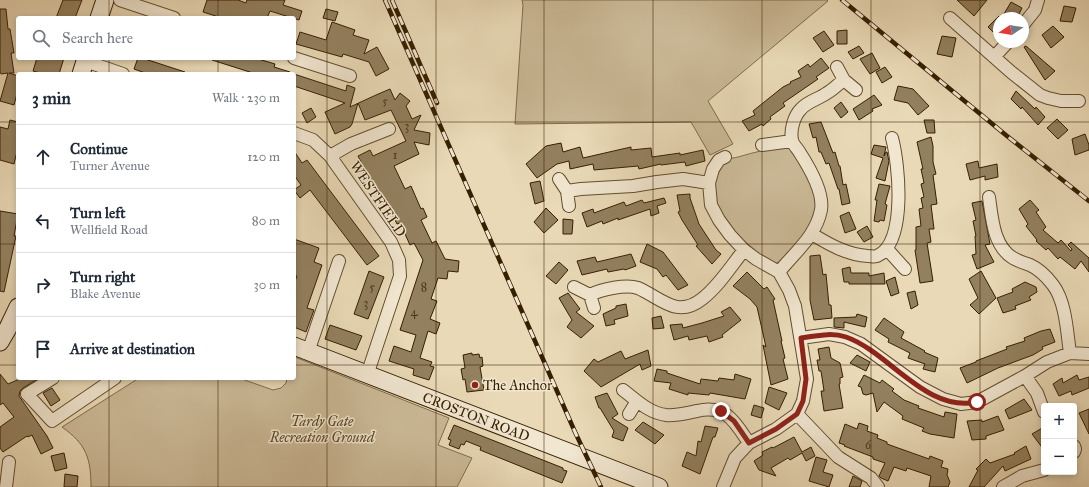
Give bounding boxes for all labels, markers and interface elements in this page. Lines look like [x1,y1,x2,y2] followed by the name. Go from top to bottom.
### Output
[993,12,1029,48] north arrow
[16,16,296,60] search box
[30,27,52,49] icon: search
[62,29,133,47] text: Search here
[32,88,71,109] text: 3 min
[212,90,280,106] text: Walk · 230 m
[382,94,388,108] house number: 5
[405,119,410,133] house number: 3
[70,140,128,158] text: Continue
[32,146,54,168] icon: ahead
[393,148,398,162] house number: 1
[247,149,280,165] text: 120 m
[70,158,150,174] text: Turner Avenue
[346,158,410,240] street label: WESTFIELD
[70,204,126,222] text: Turn left
[32,210,54,232] icon: left
[252,213,280,229] text: 80 m
[70,222,148,238] text: Wellfield Road
[70,268,135,286] text: Turn right
[32,274,54,296] icon: right
[254,277,280,293] text: 30 m
[369,280,375,294] house number: 5
[421,280,427,294] house number: 8
[70,286,141,302] text: Blake Avenue
[364,296,369,310] house number: 3
[411,305,418,319] house number: 4
[32,338,54,360] icon: arrive
[70,340,195,358] text: Arrive at destination
[483,377,553,394] place label: The Anchor
[470,380,480,390] marker: The Anchor
[420,389,532,445] street label: CROSTON ROAD
[968,393,986,411] route start
[712,402,730,420] route end
[1041,403,1077,475] map controls
[1041,403,1077,439] button: +
[269,413,376,446] park label: Tardy Gate Recreation Ground
[865,438,872,452] house number: 6
[1041,439,1077,475] button: −

